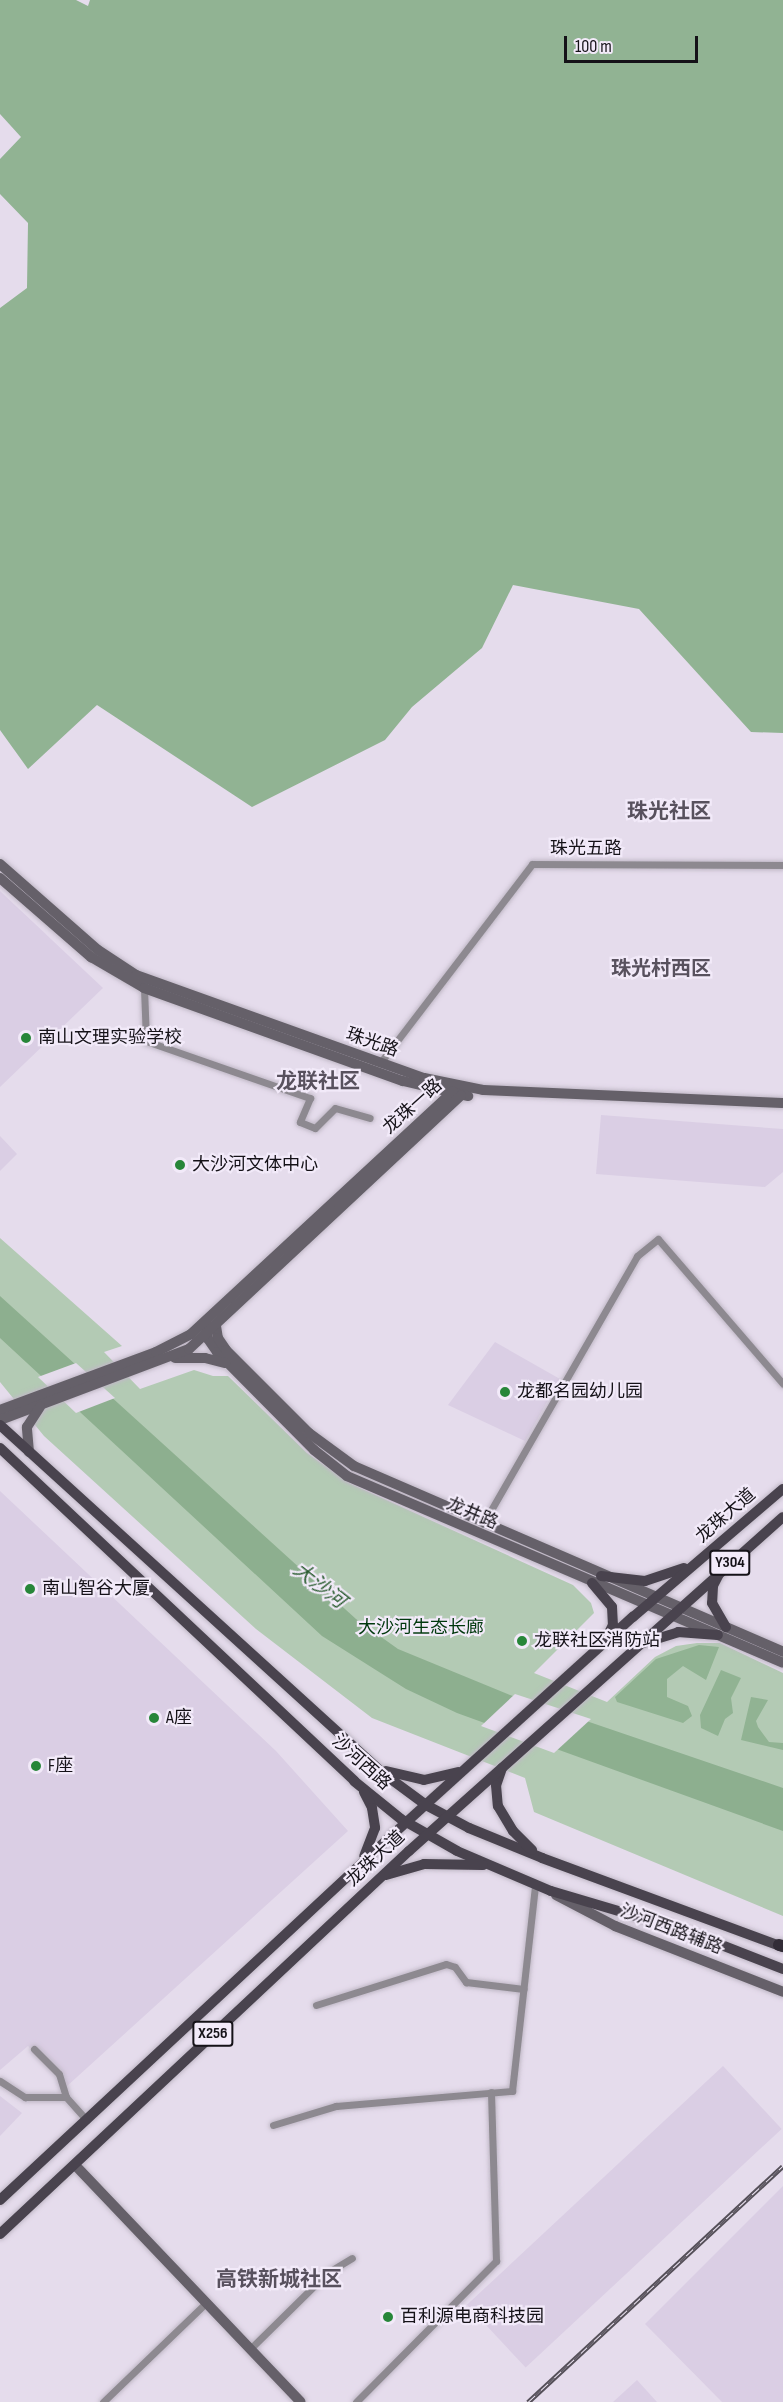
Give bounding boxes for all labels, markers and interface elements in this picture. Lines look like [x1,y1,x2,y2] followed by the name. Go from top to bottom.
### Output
[567,24,700,62] scale bar
[575,36,612,57] text: 100 m
[627,799,711,825] district label: 珠光社区
[550,838,622,860] street label: 珠光五路
[611,957,711,981] district label: 珠光村西区
[343,1024,401,1062] street label: 珠光路
[38,1027,182,1049] place label: 南山文理实验学校
[19,1031,33,1045] marker: 南山文理实验学校
[276,1069,360,1095] district label: 龙联社区
[379,1075,447,1139] street label: 龙珠一路
[192,1154,318,1176] place label: 大沙河文体中心
[173,1158,187,1172] marker: 大沙河文体中心
[517,1381,643,1403] place label: 龙都名园幼儿园
[498,1385,512,1399] marker: 龙都名园幼儿园
[692,1484,760,1548] street label: 龙珠大道
[443,1494,501,1534] street label: 龙井路
[709,1550,751,1576] road number: Y304
[288,1558,350,1614] water label: 大沙河
[42,1578,150,1600] place label: 南山智谷大厦
[23,1582,37,1596] marker: 南山智谷大厦
[358,1617,484,1639] park label: 大沙河生态长廊
[534,1630,660,1652] place label: 龙联社区消防站
[515,1634,529,1648] marker: 龙联社区消防站
[166,1707,192,1729] place label: A座
[147,1711,161,1725] marker: A座
[327,1731,395,1795] street label: 沙河西路
[48,1755,73,1777] place label: F座
[29,1759,43,1773] marker: F座
[342,1827,410,1891] street label: 龙珠大道
[617,1901,725,1959] street label: 沙河西路辅路
[192,2021,234,2047] road number: X256
[216,2267,342,2293] district label: 高铁新城社区
[400,2306,544,2328] place label: 百利源电商科技园
[381,2310,395,2324] marker: 百利源电商科技园

